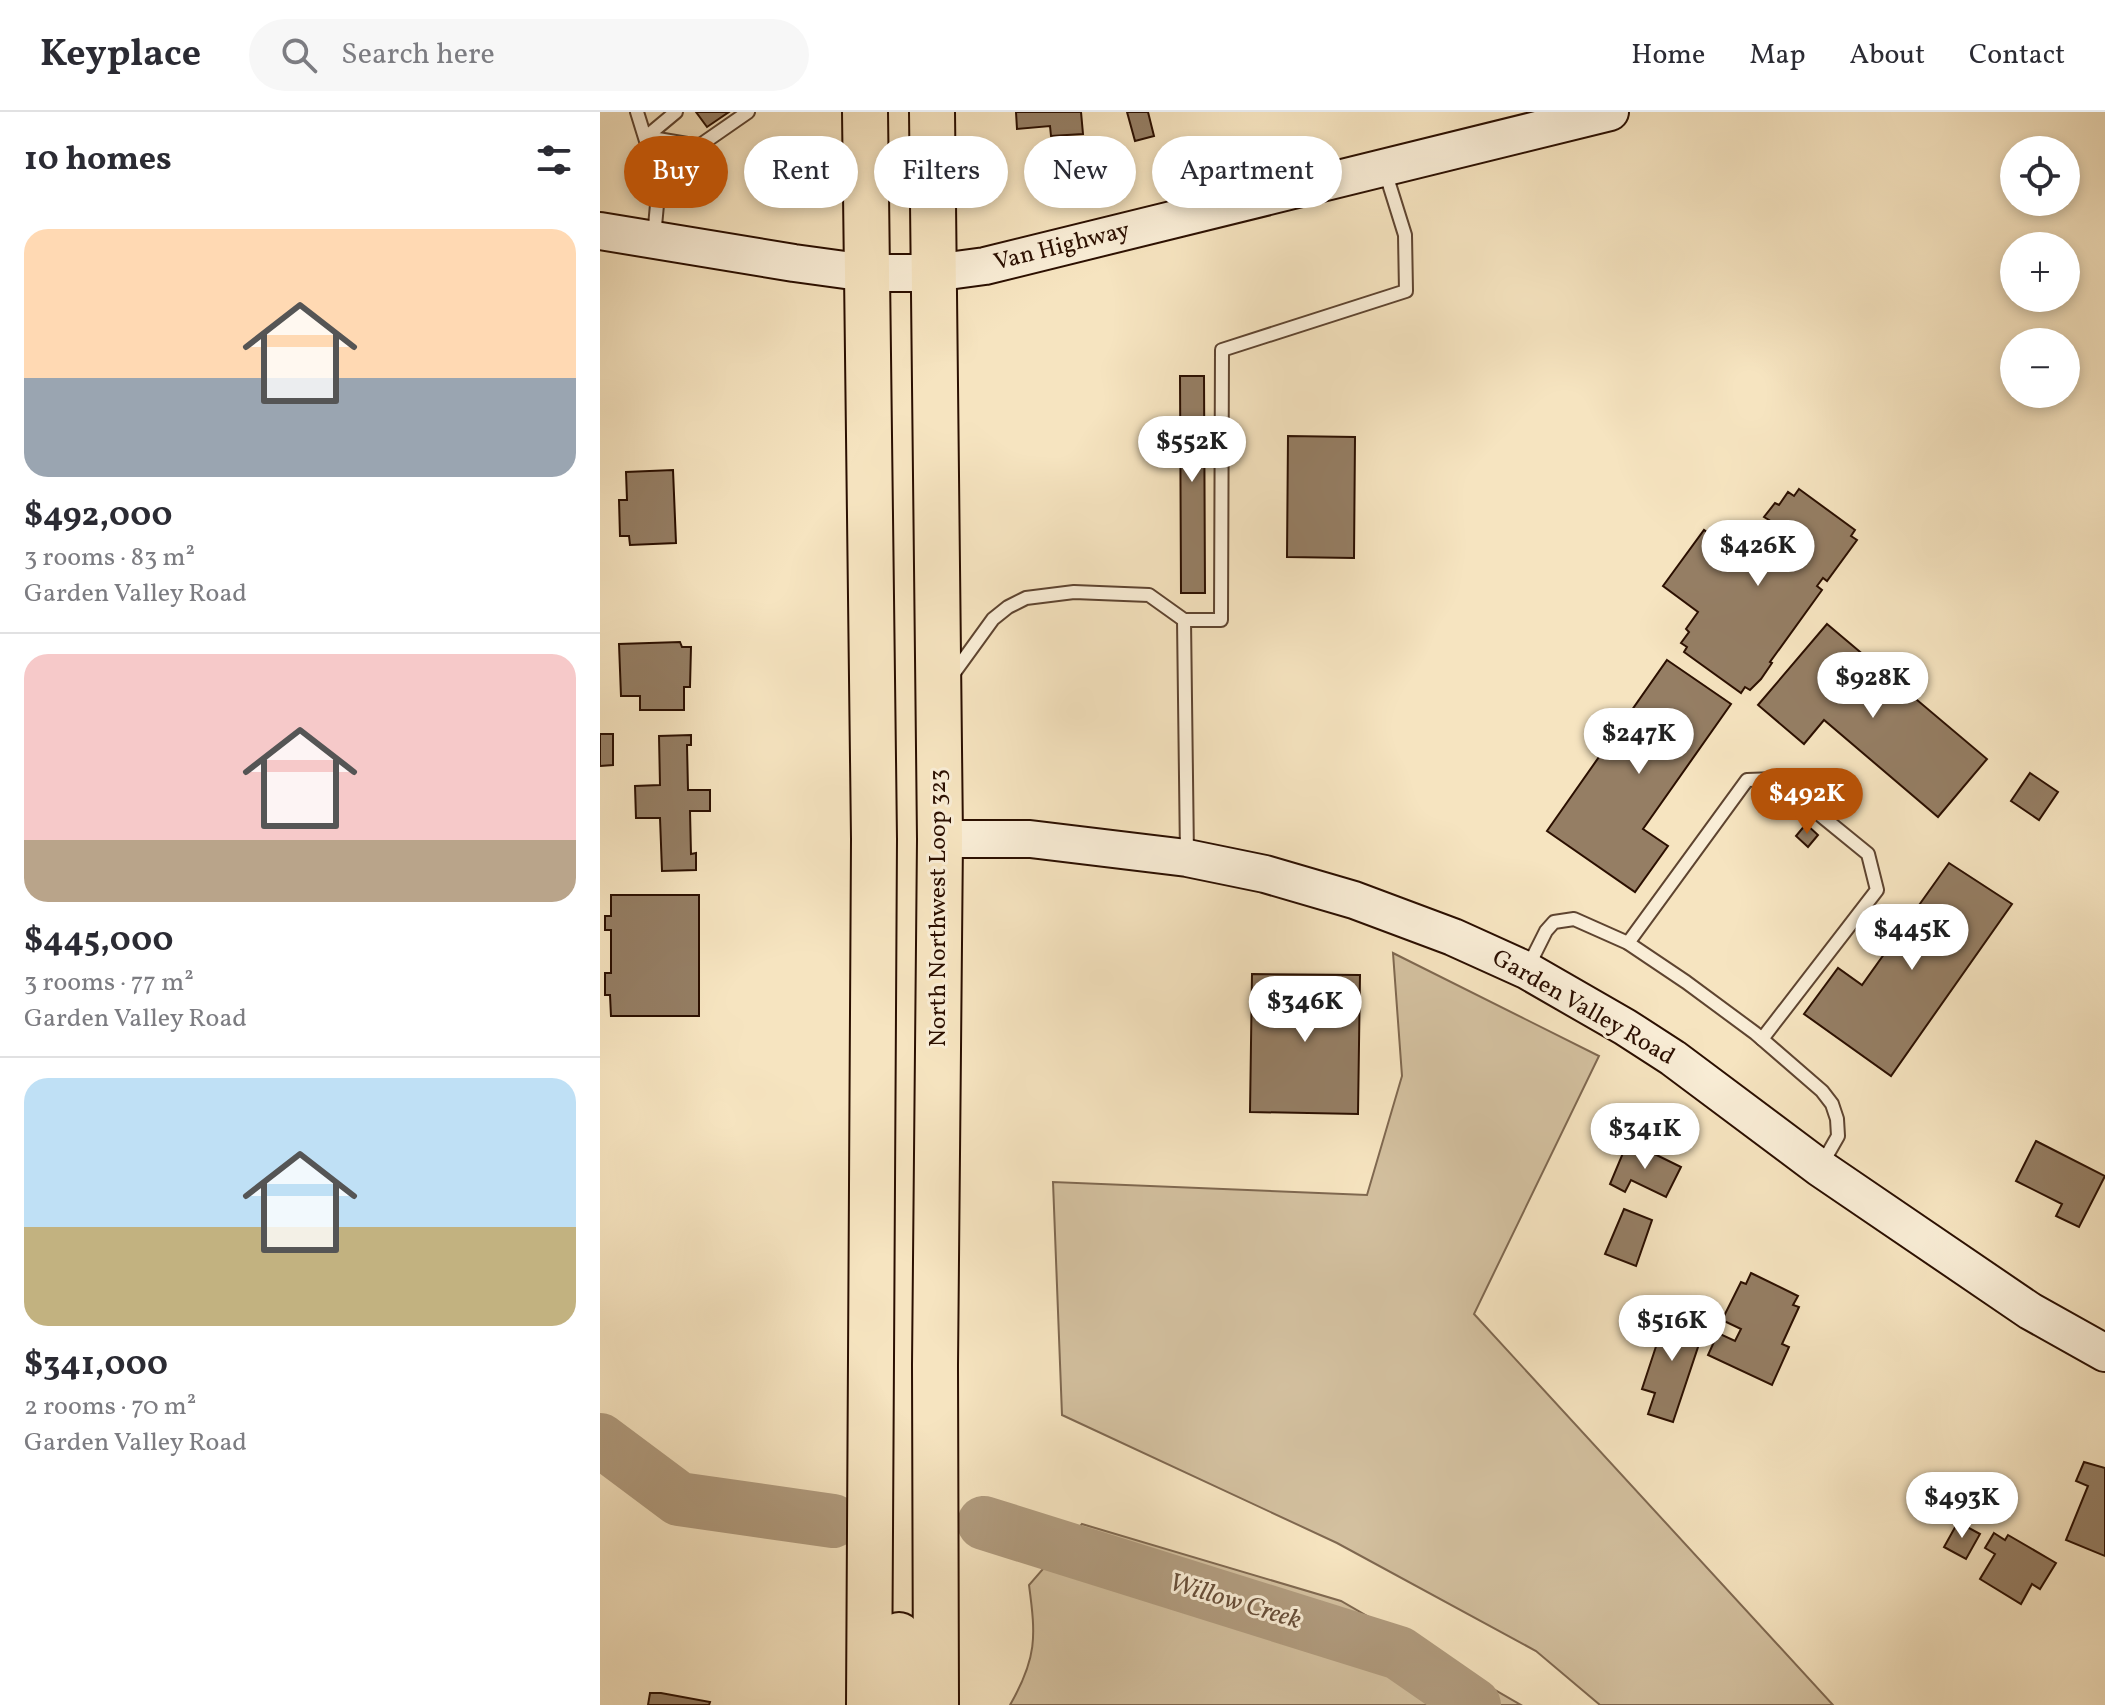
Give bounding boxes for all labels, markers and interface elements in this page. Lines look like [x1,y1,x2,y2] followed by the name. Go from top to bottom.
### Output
[249,19,809,91] search box
[40,29,201,82] text: Keyplace
[277,33,321,77] icon: search
[341,34,495,76] text: Search here
[1631,36,1705,75] text: Home
[1749,36,1805,75] text: Map
[1849,36,1925,75] text: About
[1969,36,2065,75] text: Contact
[624,136,728,208] chip: Buy
[744,136,858,208] chip: Rent
[874,136,1008,208] chip: Filters
[1024,136,1136,208] chip: New
[1152,136,1342,208] chip: Apartment
[2000,136,2080,408] map controls
[2000,136,2080,216] button: locate
[24,137,172,184] text: 10 homes
[532,138,576,182] icon: filters
[990,214,1134,280] street label: Van Highway
[2000,232,2080,312] button: +
[228,281,372,425] icon: home
[2000,328,2080,408] button: −
[1136,416,1248,484] pin: $552K
[1156,424,1228,460] text: $552K
[24,493,173,540] text: $492,000
[1702,520,1814,588] pin: $426K
[1720,528,1796,564] text: $426K
[24,540,195,576] text: 3 rooms · 83 m²
[24,576,247,612] text: Garden Valley Road
[1817,652,1929,720] pin: $928K
[1835,660,1911,696] text: $928K
[228,706,372,850] icon: home
[1583,708,1695,776] pin: $247K
[1602,716,1676,752] text: $247K
[1751,768,1863,836] pin: $492K
[922,769,956,1047] street label: North Northwest Loop 323
[1769,776,1845,812] text: $492K
[1856,904,1968,972] pin: $445K
[1874,912,1950,948] text: $445K
[24,918,173,965] text: $445,000
[1485,942,1681,1074] street label: Garden Valley Road
[24,965,194,1001] text: 3 rooms · 77 m²
[1249,976,1361,1044] pin: $346K
[1267,984,1343,1020] text: $346K
[24,1001,247,1037] text: Garden Valley Road
[1589,1103,1701,1171] pin: $341K
[1609,1111,1681,1147] text: $341K
[228,1130,372,1274] icon: home
[1616,1295,1728,1363] pin: $516K
[1637,1303,1707,1339] text: $516K
[24,1342,168,1389] text: $341,000
[24,1389,196,1425] text: 2 rooms · 70 m²
[24,1425,247,1461] text: Garden Valley Road
[1906,1472,2018,1540] pin: $493K
[1924,1480,2000,1516] text: $493K
[1165,1565,1305,1639] water label: Willow Creek

